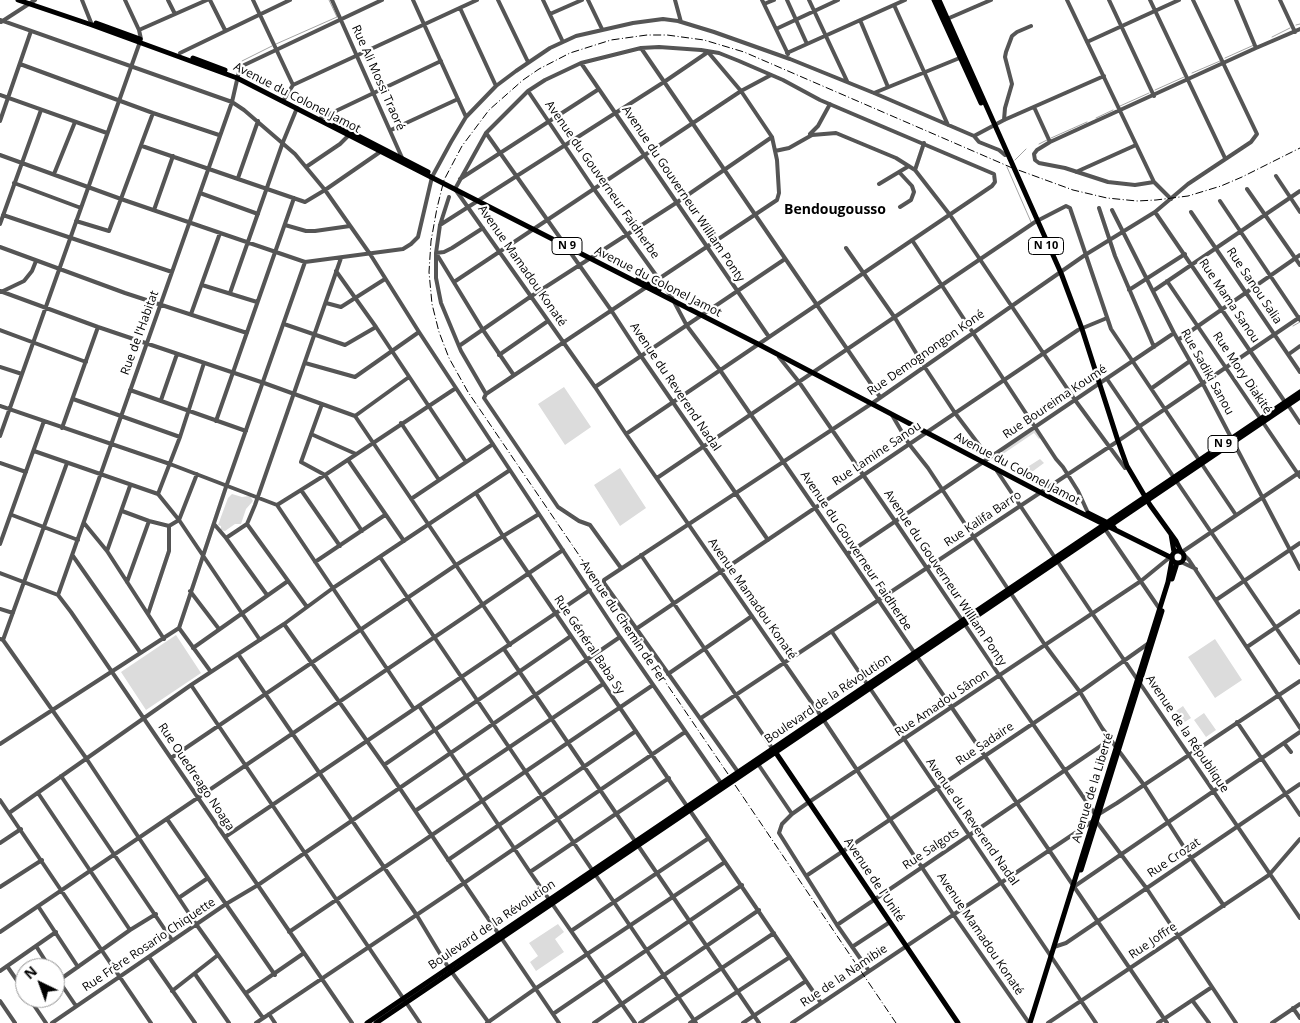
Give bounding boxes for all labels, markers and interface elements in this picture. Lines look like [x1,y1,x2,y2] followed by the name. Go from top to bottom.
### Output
[348,23,408,133] street label: Rue Ali Mossi Traoré
[231,60,363,136] street label: Avenue du Colonel Jamot
[542,98,662,262] street label: Avenue du Gouverneur Faidherbe
[619,103,747,285] street label: Avenue du Gouverneur William Ponty
[784,202,886,218] district label: Bendougousso
[475,203,569,329] street label: Avenue Mamadou Konaté
[552,238,582,255] road number: N 9
[1028,238,1064,255] road number: N 10
[592,244,724,320] street label: Avenue du Colonel Jamot
[1223,245,1285,327] street label: Rue Sanou Salia
[1196,256,1262,346] street label: Rue Mama Sanou
[118,289,162,377] street label: Rue de l'Habitat
[865,307,987,399] street label: Rue Demognongon Koné
[627,320,723,454] street label: Avenue du Reverend Nadal
[1177,327,1237,417] street label: Rue Sadiki Sanou
[1209,329,1275,417] street label: Rue Mory Diakité
[1000,362,1110,442] street label: Rue Boureima Koumé
[830,419,924,489] street label: Rue Lamine Sanou
[952,430,1082,508] street label: Avenue du Colonel Jamot
[1208,436,1238,452] road number: N 9
[797,468,915,634] street label: Avenue du Gouverneur Faidherbe
[881,487,1009,669] street label: Avenue du Gouverneur William Ponty
[942,488,1024,550] street label: Rue Kalifa Barro
[705,536,799,662] street label: Avenue Mamadou Konaté
[577,558,669,686] street label: Avenue du Chemin de Fer
[551,593,627,697] street label: Rue Général Baba Sy
[762,651,894,747] street label: Boulevard de la Révolution
[892,666,992,740] street label: Rue Amadou Sânon
[1142,673,1232,795] street label: Avenue de la République
[953,719,1017,769] street label: Rue Sadaire
[155,720,237,834] street label: Rue Ouedreago Noaga
[1069,731,1117,845] street label: Avenue de la Liberté
[923,756,1021,888] street label: Avenue du Reverend Nadal
[900,825,962,873] street label: Rue Salgots
[841,835,907,925] street label: Avenue de l'Unité
[1145,835,1203,881] street label: Rue Crozat
[934,870,1026,998] street label: Avenue Mamadou Konaté
[426,877,558,973] street label: Boulevard de la Révolution
[80,895,218,995] street label: Rue Frère Rosario Chiquette
[1126,920,1180,962] street label: Rue Joffre
[798,942,890,1010] street label: Rue de la Namibie
[15,958,65,1008] north arrow
[20,961,41,983] text: N

